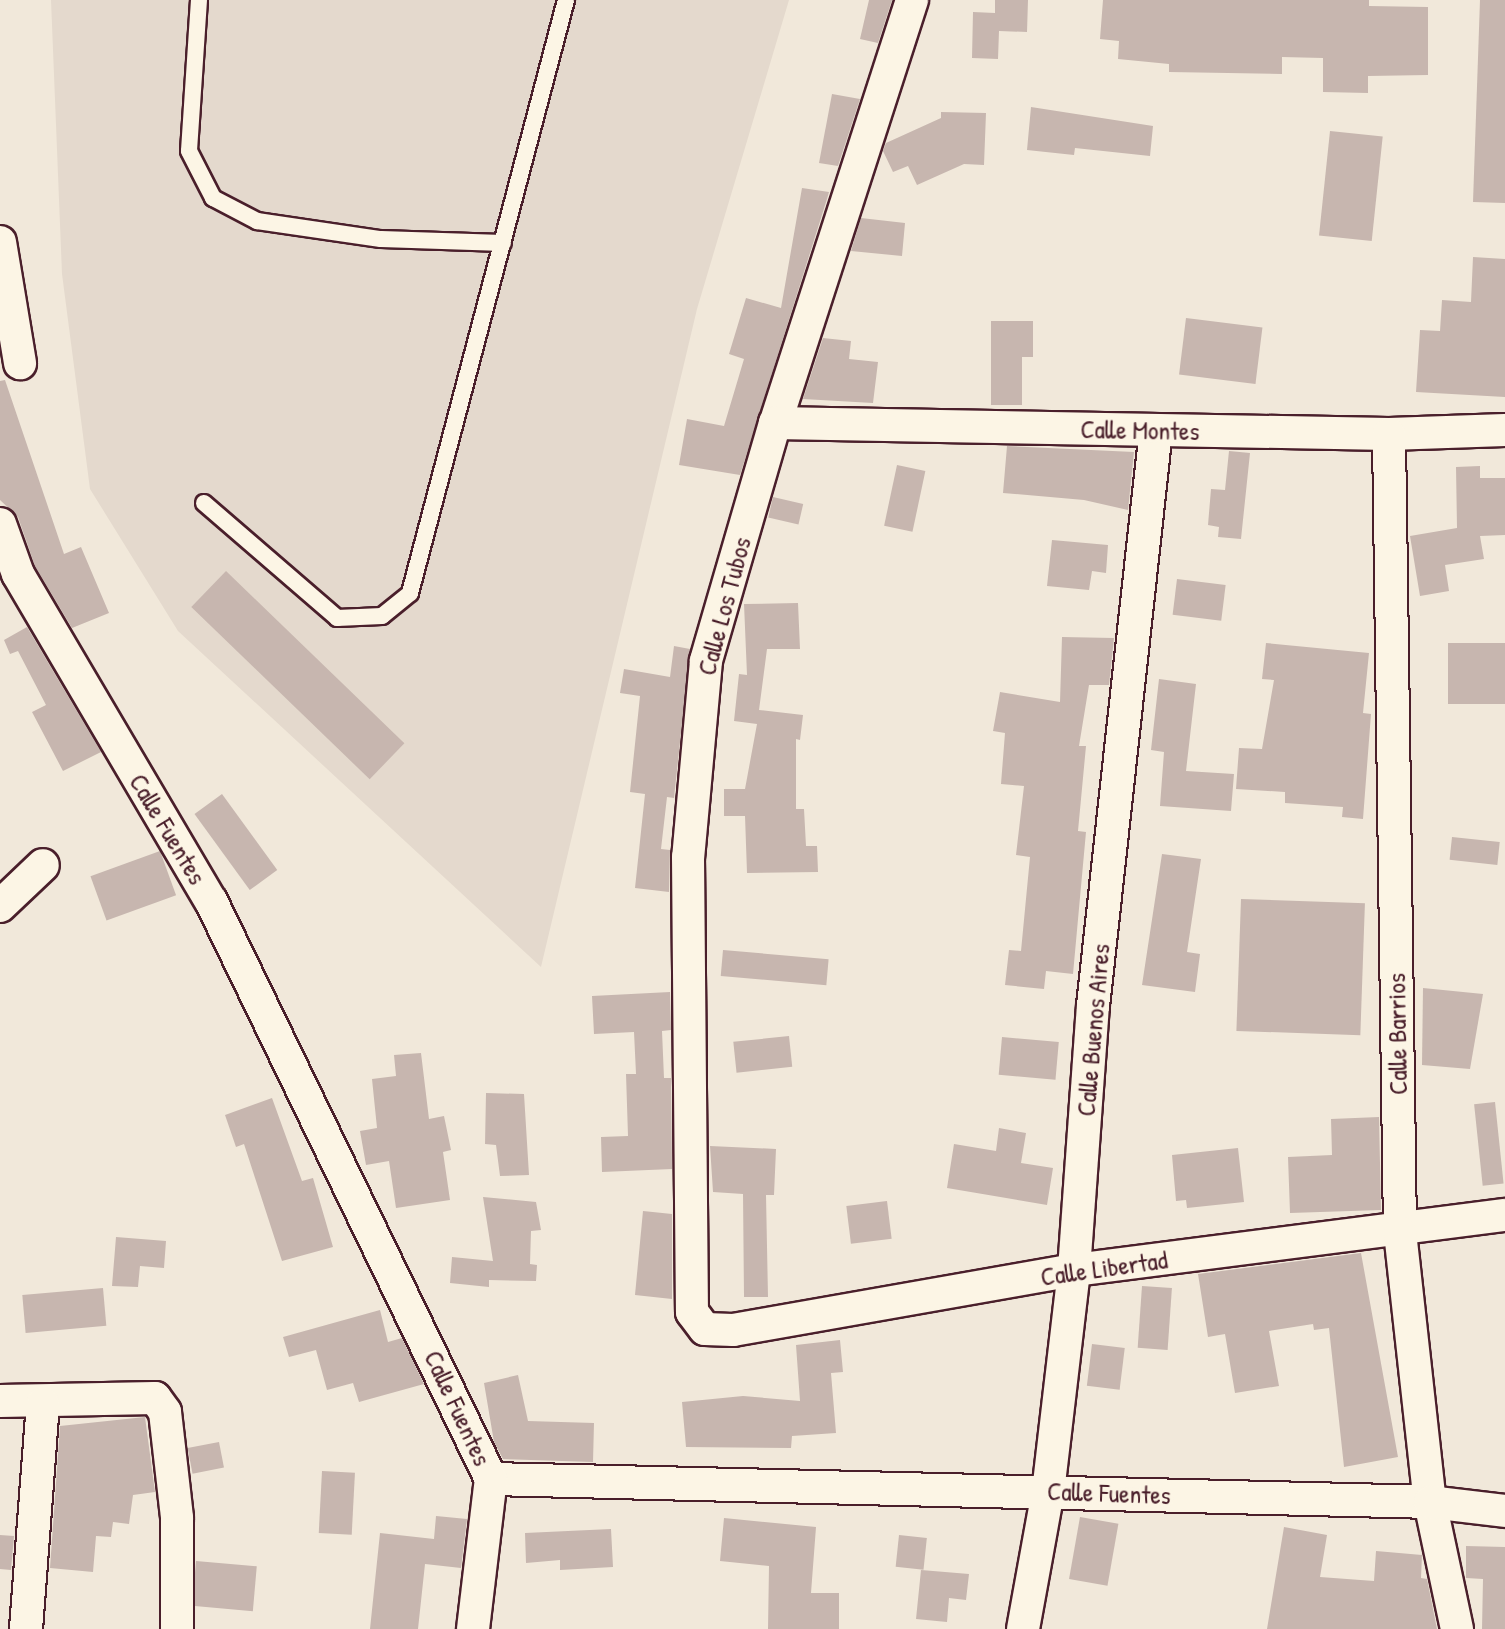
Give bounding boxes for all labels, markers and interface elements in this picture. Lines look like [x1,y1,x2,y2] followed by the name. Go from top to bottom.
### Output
[1080,413,1200,447] street label: Calle Montes
[691,533,757,679] street label: Calle Los Tubos
[123,768,213,890] street label: Calle Fuentes
[1070,942,1116,1118] street label: Calle Buenos Aires
[1380,973,1414,1095] street label: Calle Barrios
[1039,1244,1169,1292] street label: Calle Libertad
[418,1345,498,1471] street label: Calle Fuentes
[1047,1475,1171,1511] street label: Calle Fuentes

